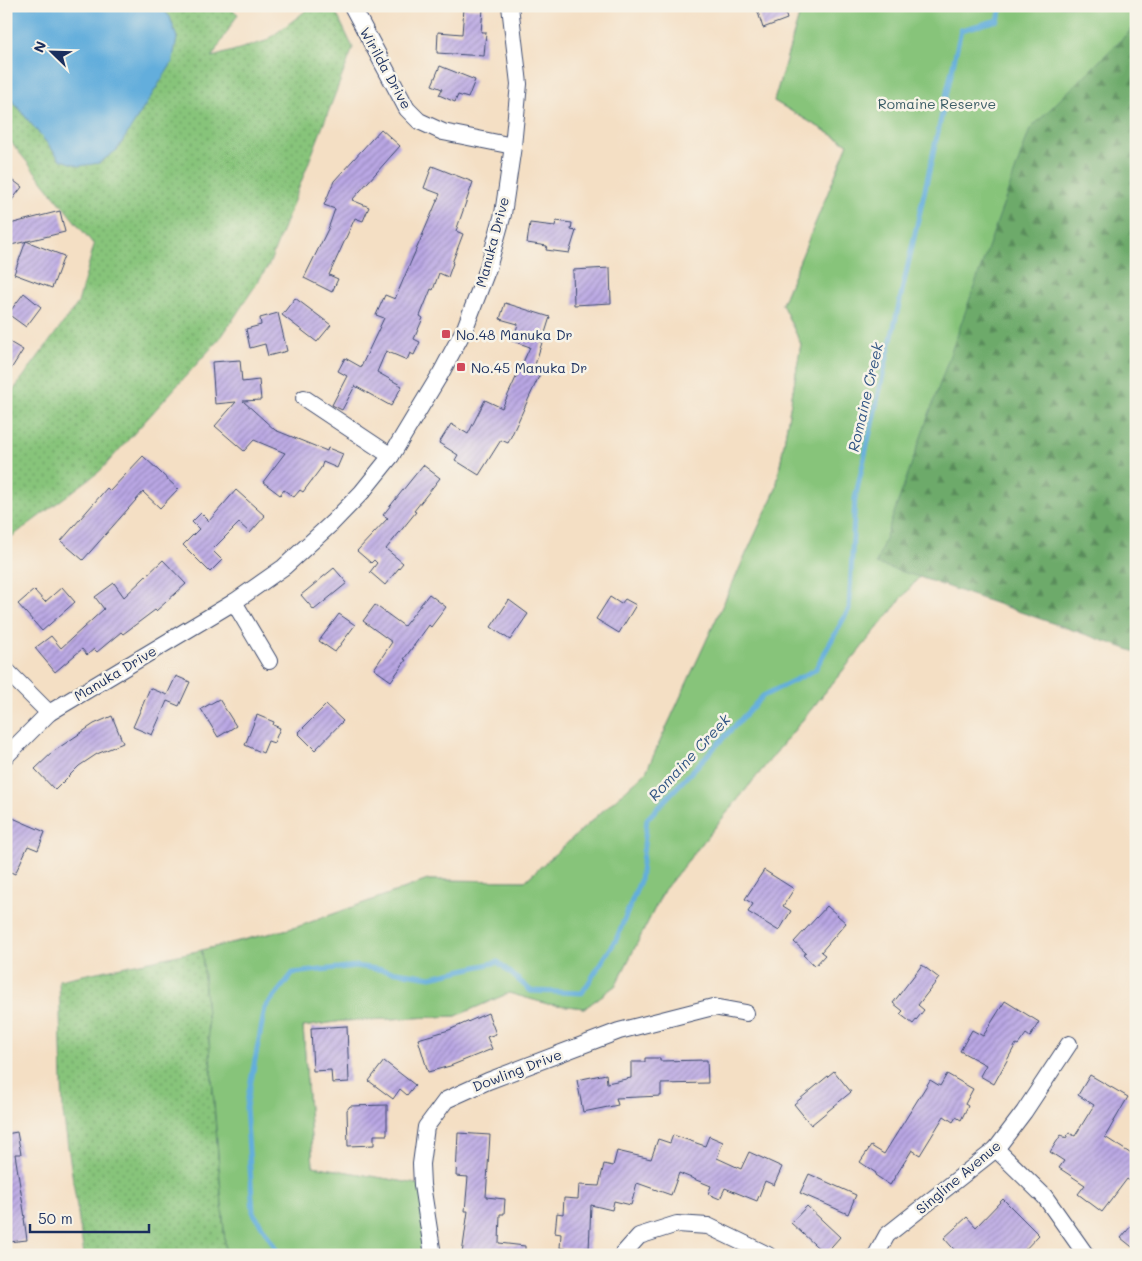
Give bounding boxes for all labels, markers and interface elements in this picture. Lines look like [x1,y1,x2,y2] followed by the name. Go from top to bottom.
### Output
[356,24,416,112] street label: Wirilda Drive
[28,28,78,78] north arrow
[29,38,50,55] text: N
[878,94,996,113] park label: Romaine Reserve
[471,195,513,289] street label: Manuka Drive
[456,325,573,344] place label: No.48 Manuka Dr
[440,328,452,340] marker: No.48 Manuka Dr
[843,339,888,454] water label: Romaine Creek
[471,358,587,377] place label: No.45 Manuka Dr
[455,361,467,373] marker: No.45 Manuka Dr
[70,641,160,705] street label: Manuka Drive
[644,709,735,805] water label: Romaine Creek
[470,1044,564,1096] street label: Dowling Drive
[912,1136,1004,1218] street label: Singline Avenue
[30,1201,149,1233] scale bar
[38,1208,73,1228] text: 50 m

